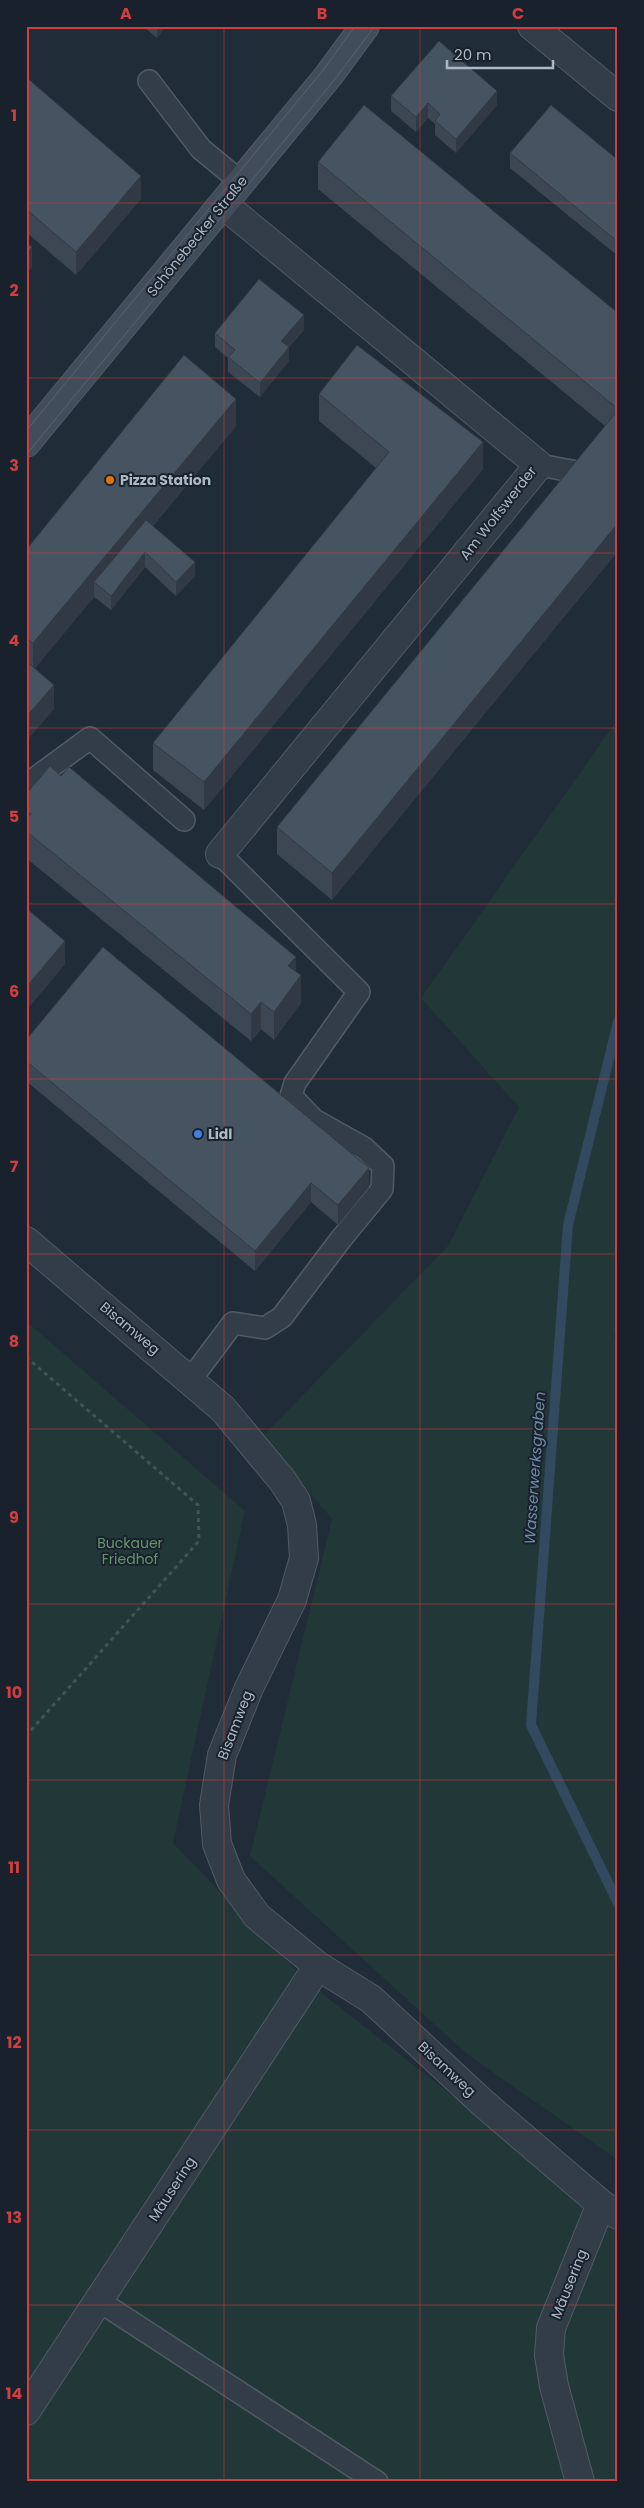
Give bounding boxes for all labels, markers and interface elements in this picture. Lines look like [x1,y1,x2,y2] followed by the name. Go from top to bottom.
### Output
[120,2,132,25] text: A
[317,2,327,25] text: B
[512,2,524,25] text: C
[447,38,553,70] scale bar
[454,44,492,65] text: 20 m
[11,104,17,127] text: 1
[142,171,252,301] street label: Schönebecker Straße
[9,279,19,302] text: 2
[9,454,19,477] text: 3
[455,462,541,564] street label: Am Wolfswerder
[120,470,211,490] place label: Pizza Station
[104,474,116,486] marker: Pizza Station
[9,629,20,652] text: 4
[9,805,19,828] text: 5
[9,980,19,1003] text: 6
[208,1124,232,1144] place label: Lidl
[192,1128,204,1140] marker: Lidl
[10,1155,19,1178] text: 7
[96,1297,164,1359] street label: Bisamweg
[9,1330,19,1353] text: 8
[519,1391,550,1545] water label: Wasserwerksgraben
[9,1506,19,1529] text: 9
[97,1533,163,1569] park label: Buckauer Friedhof
[6,1681,22,1704] text: 10
[213,1687,257,1763] street label: Bisamweg
[8,1856,20,1879] text: 11
[6,2031,22,2054] text: 12
[414,2037,480,2101] street label: Bisamweg
[144,2153,200,2225] street label: Mäusering
[6,2206,22,2229] text: 13
[546,2246,592,2322] street label: Mäusering
[6,2382,23,2405] text: 14

